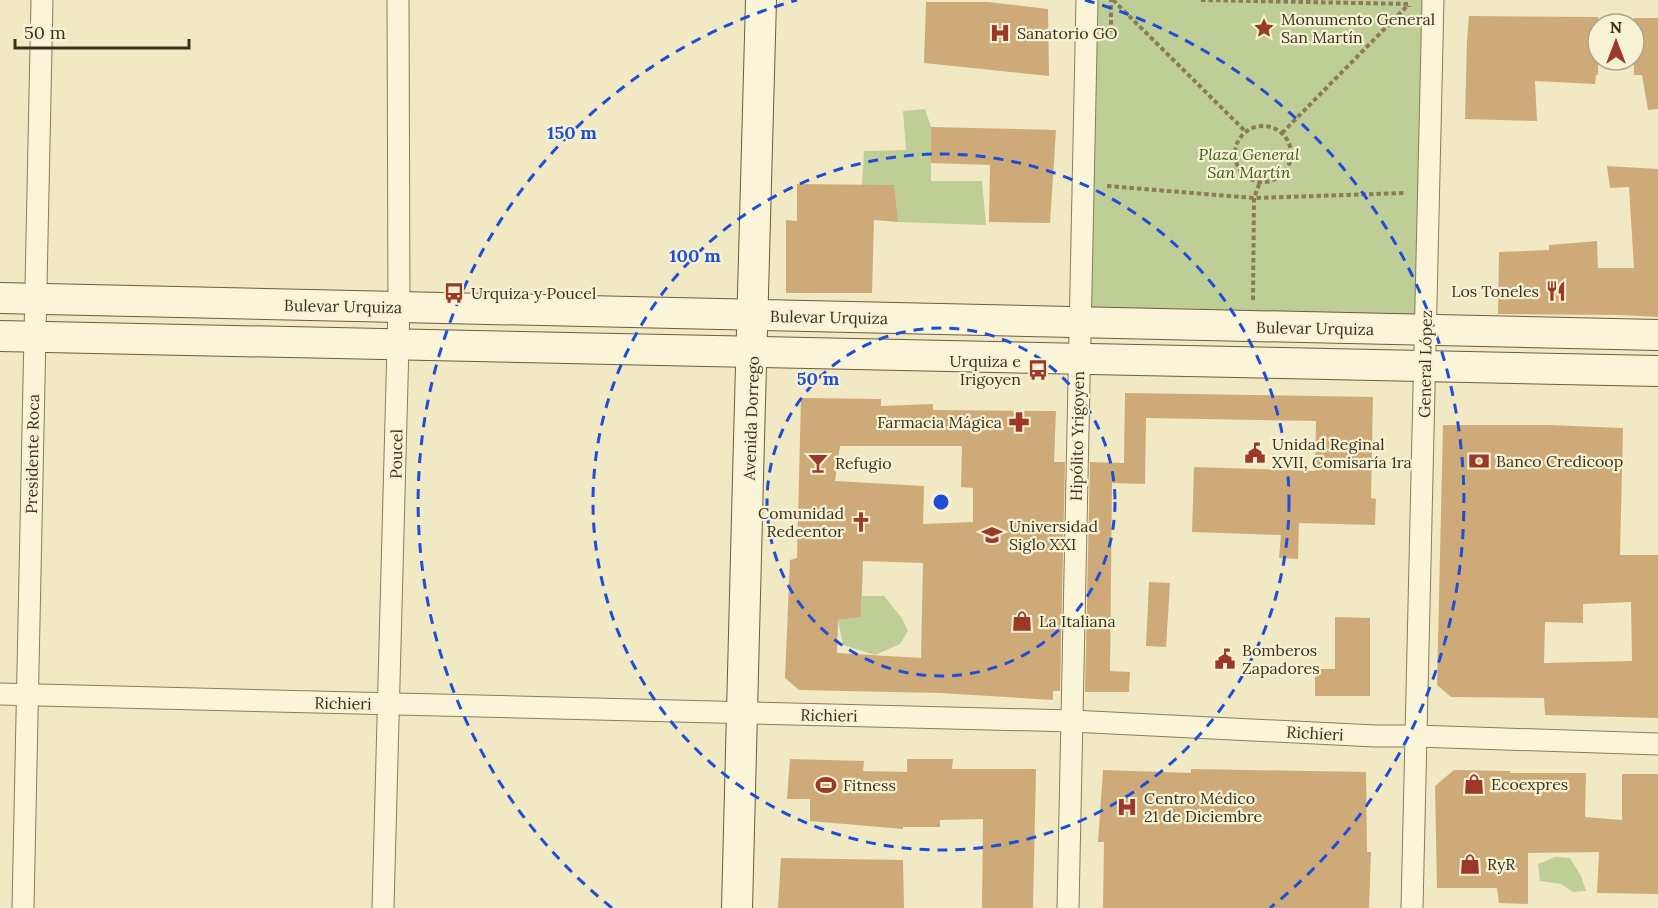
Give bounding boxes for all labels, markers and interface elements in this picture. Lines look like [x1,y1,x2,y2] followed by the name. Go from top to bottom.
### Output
[1281,9,1435,47] place label: Monumento General San Martín
[15,12,189,50] scale bar
[1586,12,1646,72] north arrow
[1252,16,1276,40] place icon: Monumento General San Martín
[1610,17,1622,37] text: N
[24,21,66,44] text: 50 m
[988,21,1012,45] hospital icon: Sanatorio GO
[1017,23,1117,43] place label: Sanatorio GO
[547,121,597,144] text: 150 m
[1199,144,1300,182] park label: Plaza General San Martín
[669,244,721,267] text: 100 m
[1544,279,1568,303] restaurant icon: Los Toneles
[442,281,466,305] bus stop icon: Urquiza y Poucel
[1451,281,1539,301] place label: Los Toneles
[471,283,596,303] place label: Urquiza y Poucel
[284,295,402,317] street label: Bulevar Urquiza
[770,306,888,328] street label: Bulevar Urquiza
[1414,310,1436,418] street label: General López
[1256,317,1374,339] street label: Bulevar Urquiza
[950,351,1021,389] place label: Urquiza e Irigoyen
[739,355,763,482] street label: Avenida Dorrego
[1026,358,1050,382] bus stop icon: Urquiza e Irigoyen
[797,367,840,390] text: 50 m
[1066,371,1088,501] street label: Hipólito Yrigoyen
[21,394,43,514] street label: Presidente Roca
[1007,410,1031,434] pharmacy icon: Farmacia Mágica
[877,412,1002,432] place label: Farmacia Mágica
[386,429,406,479] street label: Poucel
[1272,434,1412,472] place label: Unidad Reginal XVII, Comisaría 1ra
[1243,441,1267,465] public building icon: Unidad Reginal XVII, Comisaría 1ra
[1467,449,1491,473] bank icon: Banco Credicoop
[806,451,830,475] bar icon: Refugio
[1496,451,1623,471] place label: Banco Credicoop
[835,453,892,473] place label: Refugio
[931,492,951,512] centre of rings
[758,503,844,541] place label: Comunidad Redeentor
[849,510,873,534] church icon: Comunidad Redeentor
[1009,516,1099,554] place label: Universidad Siglo XXI
[980,523,1004,547] school or university icon: Universidad Siglo XXI
[1010,609,1034,633] shop icon: La Italiana
[1039,611,1116,631] place label: La Italiana
[1242,640,1320,678] place label: Bomberos Zapadores
[1213,647,1237,671] public building icon: Bomberos Zapadores
[314,693,372,713] street label: Richieri
[800,705,858,725] street label: Richieri
[1286,722,1344,744] street label: Richieri
[1462,772,1486,796] shop icon: Ecoexpres
[814,773,838,797] sports icon: Fitness
[1491,774,1568,794] place label: Ecoexpres
[843,775,896,795] place label: Fitness
[1144,788,1263,826] place label: Centro Médico 21 de Diciembre
[1115,795,1139,819] hospital icon: Centro Médico 21 de Diciembre
[1458,852,1482,876] shop icon: RyR
[1487,854,1516,874] place label: RyR

